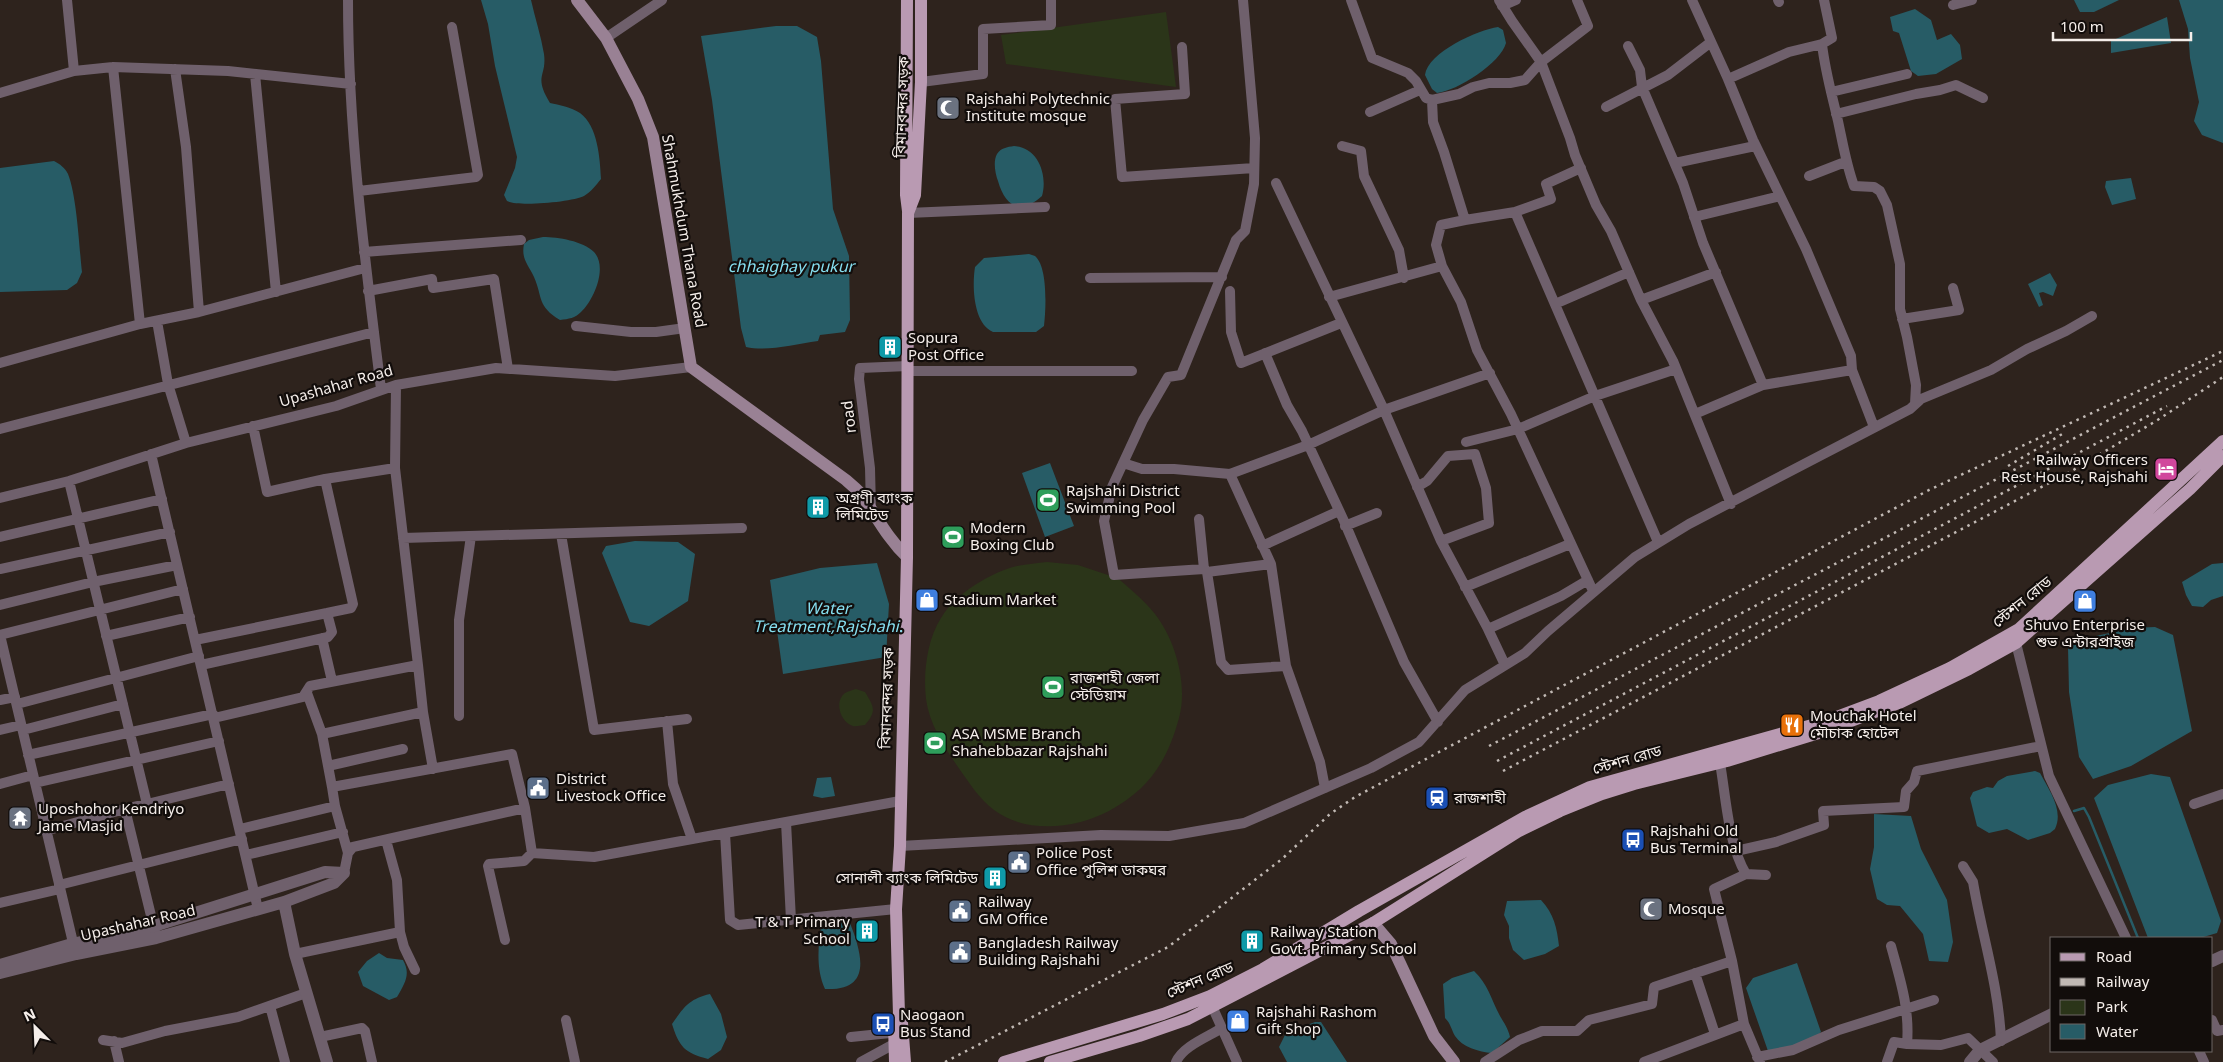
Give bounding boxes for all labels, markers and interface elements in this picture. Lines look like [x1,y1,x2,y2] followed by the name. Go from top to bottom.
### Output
[2053,10,2190,42] scale bar
[2060,18,2104,38] text: 100 m
[891,55,915,159] street label: বিমানবন্দর সড়ক
[966,90,1110,127] place label: Rajshahi Polytechnic Institute mosque
[935,95,961,121] mosque icon: Rajshahi Polytechnic Institute mosque
[656,133,710,329] street label: Shahmukhdum Thana Road
[728,257,857,279] water label: chhaighay pukur
[908,329,984,366] place label: Sopura Post Office
[877,334,903,360] building icon: Sopura Post Office
[277,361,395,413] street label: Upashahar Road
[838,399,862,434] street label: road
[2001,451,2148,488] place label: Railway Officers Rest House, Rajshahi
[2153,456,2179,482] hotel icon: Railway Officers Rest House, Rajshahi
[1066,482,1180,519] place label: Rajshahi District Swimming Pool
[1035,487,1061,513] sports icon: Rajshahi District Swimming Pool
[835,489,914,526] place label: অগ্রণী ব্যাংক লিমিটেড
[805,494,831,520] building icon: অগ্রণী ব্যাংক লিমিটেড
[970,519,1055,556] place label: Modern Boxing Club
[940,524,966,550] sports icon: Modern Boxing Club
[1989,572,2057,633] street label: স্টেশন রোড
[914,587,940,613] shop icon: Stadium Market
[2072,588,2098,614] shop icon: Shuvo Enterprise শুভ এন্টারপ্রাইজ
[944,591,1057,611] place label: Stadium Market
[753,599,903,639] water label: Water Treatment,Rajshahi.
[2025,616,2145,653] place label: Shuvo Enterprise শুভ এন্টারপ্রাইজ
[876,646,900,750] street label: বিমানবন্দর সড়ক
[1069,669,1160,706] place label: রাজশাহী জেলা স্টেডিয়াম
[1040,674,1066,700] sports icon: রাজশাহী জেলা স্টেডিয়াম
[1810,707,1917,744] place label: Mouchak Hotel মৌচাক হোটেল
[1779,712,1805,738] restaurant icon: Mouchak Hotel মৌচাক হোটেল
[952,725,1108,762] place label: ASA MSME Branch Shahebbazar Rajshahi
[922,730,948,756] sports icon: ASA MSME Branch Shahebbazar Rajshahi
[1590,741,1665,780] street label: স্টেশন রোড
[556,770,666,807] place label: District Livestock Office
[525,775,551,801] public building icon: District Livestock Office
[1424,785,1450,811] station icon: রাজশাহী
[1453,789,1507,809] place label: রাজশাহী
[36,800,184,837] place label: Uposhohor Kendriyo Jame Masjid
[7,805,33,831] temple icon: Uposhohor Kendriyo Jame Masjid
[1650,822,1742,859] place label: Rajshahi Old Bus Terminal
[1620,827,1646,853] bus stop icon: Rajshahi Old Bus Terminal
[1036,844,1167,881] place label: Police Post Office পুলিশ ডাকঘর
[1006,849,1032,875] public building icon: Police Post Office পুলিশ ডাকঘর
[982,865,1008,891] building icon: সোনালী ব্যাংক লিমিটেড
[835,869,978,889] place label: সোনালী ব্যাংক লিমিটেড
[978,893,1048,930] place label: Railway GM Office
[1638,896,1664,922] mosque icon: Mosque
[947,898,973,924] public building icon: Railway GM Office
[1668,900,1725,920] place label: Mosque
[79,901,198,947] street label: Upashahar Road
[755,913,850,950] place label: T & T Primary School
[854,918,880,944] building icon: T & T Primary School
[1270,923,1417,960] place label: Railway Station Govt. Primary School
[1239,928,1265,954] building icon: Railway Station Govt. Primary School
[978,934,1119,971] place label: Bangladesh Railway Building Rajshahi
[2050,937,2213,1052] legend
[947,939,973,965] public building icon: Bangladesh Railway Building Rajshahi
[2096,948,2132,968] text: Road
[1164,958,1237,1004] street label: স্টেশন রোড
[2096,973,2150,993] text: Railway
[2096,998,2128,1018] text: Park
[10,1002,60,1052] north arrow
[1256,1003,1377,1040] place label: Rajshahi Rashom Gift Shop
[21,1006,39,1027] text: N
[900,1006,971,1043] place label: Naogaon Bus Stand
[1225,1008,1251,1034] shop icon: Rajshahi Rashom Gift Shop
[870,1011,896,1037] bus stop icon: Naogaon Bus Stand
[2096,1023,2138,1043] text: Water

